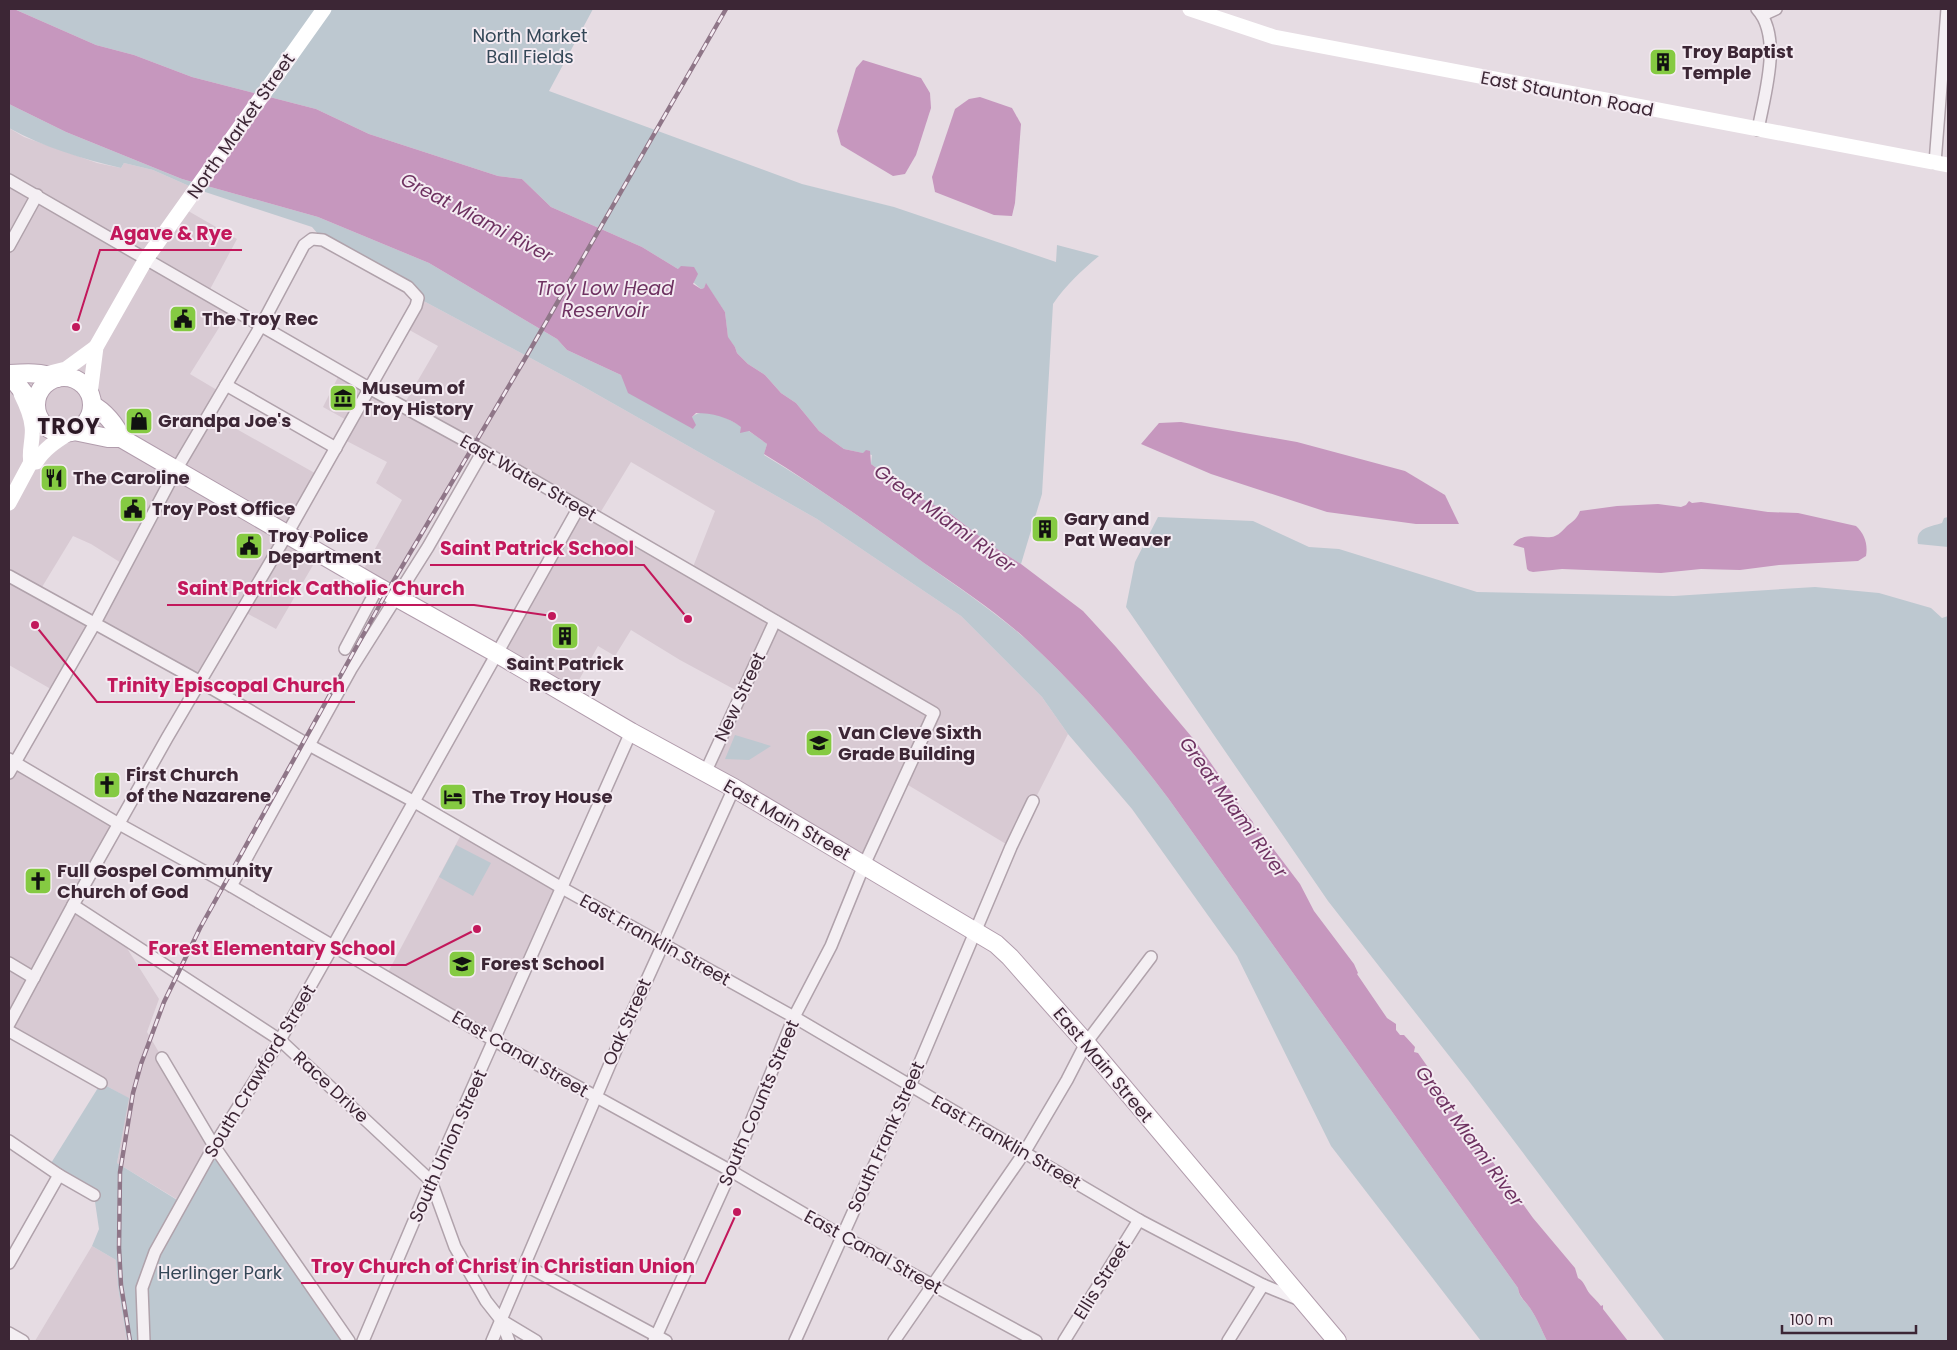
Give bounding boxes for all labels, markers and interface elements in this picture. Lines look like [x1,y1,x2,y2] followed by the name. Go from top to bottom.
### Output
[472,23,588,69] park label: North Market Ball Fields
[1682,39,1793,85] place label: Troy Baptist Temple
[1648,47,1678,77] building icon: Troy Baptist Temple
[181,48,300,204] street label: North Market Street
[1478,64,1656,123] street label: East Staunton Road
[396,166,558,269] water label: Great Miami River
[100,216,242,250] callout: Agave & Rye
[110,220,233,247] text: Agave & Rye
[536,275,674,324] water label: Troy Low Head Reservoir
[168,304,198,334] public building icon: The Troy Rec
[202,306,318,331] place label: The Troy Rec
[362,375,474,421] place label: Museum of Troy History
[328,383,358,413] museum icon: Museum of Troy History
[124,406,154,436] shop icon: Grandpa Joe's
[158,408,291,433] place label: Grandpa Joe's
[37,411,101,442] district label: TROY
[455,428,601,527] street label: East Water Street
[869,458,1022,579] water label: Great Miami River
[39,463,69,493] restaurant icon: The Caroline
[73,465,190,490] place label: The Caroline
[118,494,148,524] public building icon: Troy Post Office
[152,496,295,521] place label: Troy Post Office
[1064,506,1171,552] place label: Gary and Pat Weaver
[1030,514,1060,544] building icon: Gary and Pat Weaver
[268,523,381,569] place label: Troy Police Department
[234,531,264,561] public building icon: Troy Police Department
[430,531,644,565] callout: Saint Patrick School
[440,535,634,562] text: Saint Patrick School
[167,571,474,605] callout: Saint Patrick Catholic Church
[177,575,465,602] text: Saint Patrick Catholic Church
[550,621,580,651] building icon: Saint Patrick Rectory
[708,648,771,746] street label: New Street
[506,651,625,697] place label: Saint Patrick Rectory
[97,668,355,702] callout: Trinity Episcopal Church
[107,672,345,699] text: Trinity Episcopal Church
[838,720,982,766] place label: Van Cleve Sixth Grade Building
[804,728,834,758] school or university icon: Van Cleve Sixth Grade Building
[1173,731,1295,884] water label: Great Miami River
[126,762,271,808] place label: First Church of the Nazarene
[92,770,122,800] church icon: First Church of the Nazarene
[719,773,856,866] street label: East Main Street
[438,782,468,812] hotel icon: The Troy House
[472,784,613,809] place label: The Troy House
[57,858,273,904] place label: Full Gospel Community Church of God
[23,866,53,896] church icon: Full Gospel Community Church of God
[575,888,735,991] street label: East Franklin Street
[138,931,406,965] callout: Forest Elementary School
[148,935,396,962] text: Forest Elementary School
[447,949,477,979] school or university icon: Forest School
[481,951,605,976] place label: Forest School
[596,974,657,1069] street label: Oak Street
[198,980,321,1162] street label: South Crawford Street
[1048,1002,1159,1128] street label: East Main Street
[447,1004,593,1103] street label: East Canal Street
[712,1016,805,1190] street label: South Counts Street
[288,1045,375,1128] street label: Race Drive
[841,1057,930,1216] street label: South Frank Street
[1409,1060,1531,1213] water label: Great Miami River
[403,1065,493,1226] street label: South Union Street
[927,1089,1086,1195] street label: East Franklin Street
[800,1203,947,1300] street label: East Canal Street
[1067,1235,1136,1324] street label: Ellis Street
[301,1249,705,1283] callout: Troy Church of Christ in Christian Union
[311,1253,695,1280] text: Troy Church of Christ in Christian Union
[158,1260,283,1285] park label: Herlinger Park
[1782,1302,1916,1334] scale bar
[1790,1309,1833,1330] text: 100 m

